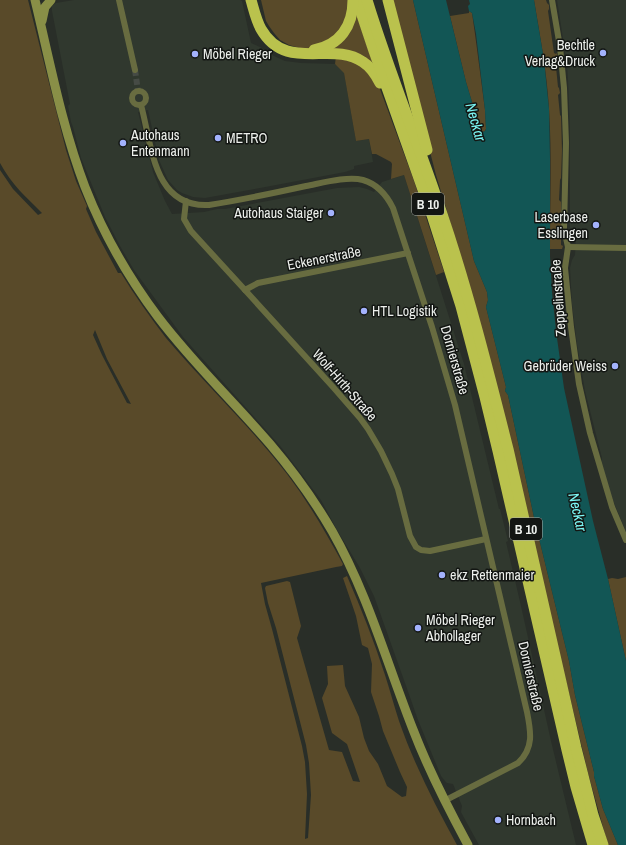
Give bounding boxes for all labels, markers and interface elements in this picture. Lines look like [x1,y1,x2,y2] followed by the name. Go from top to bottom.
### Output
[525,36,595,70] place label: Bechtle Verlag&Druck
[203,45,272,63] place label: Möbel Rieger
[598,48,608,58] marker: Bechtle Verlag&Druck
[190,49,200,59] marker: Möbel Rieger
[461,100,492,144] water label: Neckar
[130,126,190,160] place label: Autohaus Entenmann
[226,129,268,147] place label: METRO
[213,133,223,143] marker: METRO
[118,138,128,148] marker: Autohaus Entenmann
[412,193,444,215] road number: B 10
[233,204,323,222] place label: Autohaus Staiger
[326,208,336,218] marker: Autohaus Staiger
[534,208,588,242] place label: Laserbase Esslingen
[591,220,601,230] marker: Laserbase Esslingen
[286,242,362,274] street label: Eckenerstraße
[546,259,570,337] street label: Zeppelinstraße
[372,302,437,320] place label: HTL Logistik
[359,306,369,316] marker: HTL Logistik
[437,323,473,397] street label: Dornierstraße
[309,345,381,425] street label: Wolf-Hirth-Straße
[524,357,607,375] place label: Gebrüder Weiss
[610,361,620,371] marker: Gebrüder Weiss
[563,491,593,534] water label: Neckar
[510,518,542,540] road number: B 10
[450,566,534,584] place label: ekz Rettenmaier
[437,570,447,580] marker: ekz Rettenmaier
[425,611,495,645] place label: Möbel Rieger Abhollager
[413,623,423,633] marker: Möbel Rieger Abhollager
[514,639,548,713] street label: Dornierstraße
[506,811,556,829] place label: Hornbach
[493,815,503,825] marker: Hornbach

